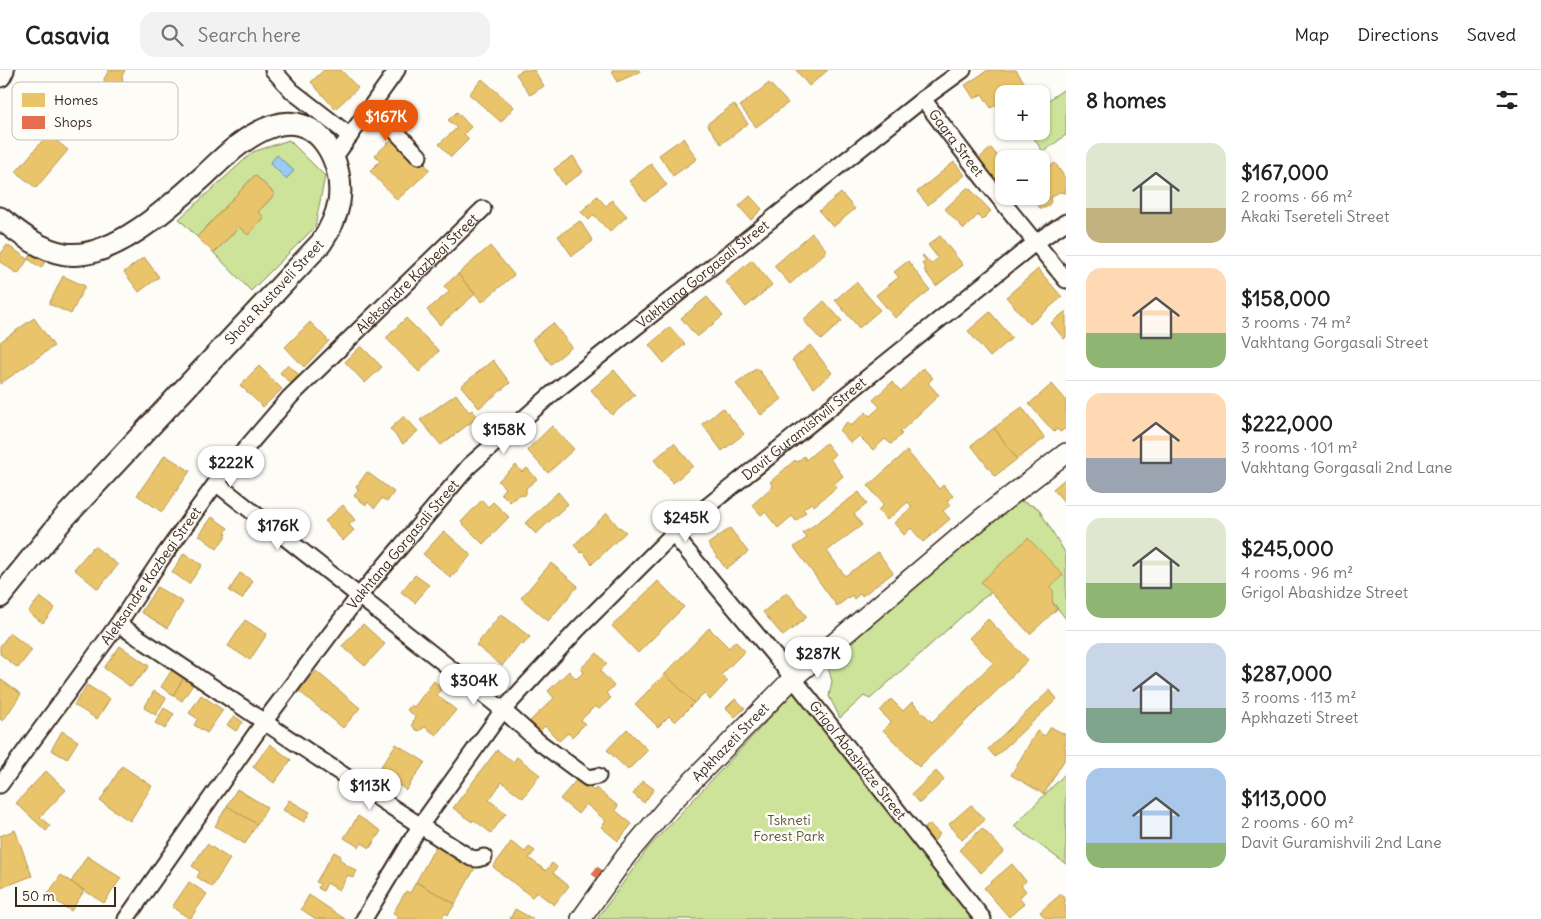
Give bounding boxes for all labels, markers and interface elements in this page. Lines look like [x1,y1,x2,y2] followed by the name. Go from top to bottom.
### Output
[140,12,490,57] search box
[25,20,110,50] text: Casavia
[158,21,186,49] icon: search
[198,23,301,47] text: Search here
[1294,23,1329,46] text: Map
[1357,23,1439,46] text: Directions
[1467,23,1516,46] text: Saved
[12,82,178,140] legend
[995,85,1050,205] map controls
[995,85,1050,140] button: +
[1493,86,1521,114] icon: filters
[1086,87,1166,114] text: 8 homes
[54,91,98,109] text: Homes
[351,100,421,142] pin: $167K
[925,105,988,180] street label: Gagra Street
[365,106,407,126] text: $167K
[54,113,92,131] text: Shops
[995,150,1050,205] button: −
[1241,159,1329,186] text: $167,000
[1126,163,1186,223] icon: home
[1241,186,1353,206] text: 2 rooms · 66 m²
[1241,206,1389,226] text: Akaki Tsereteli Street
[352,210,482,337] street label: Aleksandre Kazbegi Street
[633,216,773,332] street label: Vakhtang Gorgasali Street
[221,236,328,348] street label: Shota Rustaveli Street
[1241,285,1331,312] text: $158,000
[1126,288,1186,348] icon: home
[1241,312,1351,332] text: 3 rooms · 74 m²
[1241,332,1428,352] text: Vakhtang Gorgasali Street
[738,373,870,484] street label: Davit Guramishvili Street
[1241,410,1333,437] text: $222,000
[469,412,539,455] pin: $158K
[1126,413,1186,473] icon: home
[482,419,526,439] text: $158K
[1241,437,1358,457] text: 3 rooms · 101 m²
[196,446,266,488] pin: $222K
[208,452,254,472] text: $222K
[1241,457,1452,477] text: Vakhtang Gorgasali 2nd Lane
[343,476,463,613] street label: Vakhtang Gorgasali Street
[651,500,721,543] pin: $245K
[97,503,205,648] street label: Aleksandre Kazbegi Street
[663,507,709,527] text: $245K
[243,508,313,551] pin: $176K
[257,515,299,535] text: $176K
[1241,535,1334,562] text: $245,000
[1126,538,1186,598] icon: home
[1241,562,1353,582] text: 4 rooms · 96 m²
[1241,582,1408,602] text: Grigol Abashidze Street
[783,636,853,679] pin: $287K
[796,643,840,663] text: $287K
[1241,660,1332,687] text: $287,000
[1126,663,1186,723] icon: home
[439,664,509,706] pin: $304K
[450,670,498,690] text: $304K
[1241,687,1356,707] text: 3 rooms · 113 m²
[805,697,910,823] street label: Grigol Abashidze Street
[688,699,773,785] street label: Apkhazeti Street
[1241,707,1358,727] text: Apkhazeti Street
[335,768,405,811] pin: $113K
[350,775,390,795] text: $113K
[1241,785,1327,812] text: $113,000
[1126,788,1186,848] icon: home
[753,811,825,845] park label: Tskneti Forest Park
[1241,812,1354,832] text: 2 rooms · 60 m²
[1241,832,1442,852] text: Davit Guramishvili 2nd Lane
[15,884,116,907] scale bar
[22,887,55,905] text: 50 m

